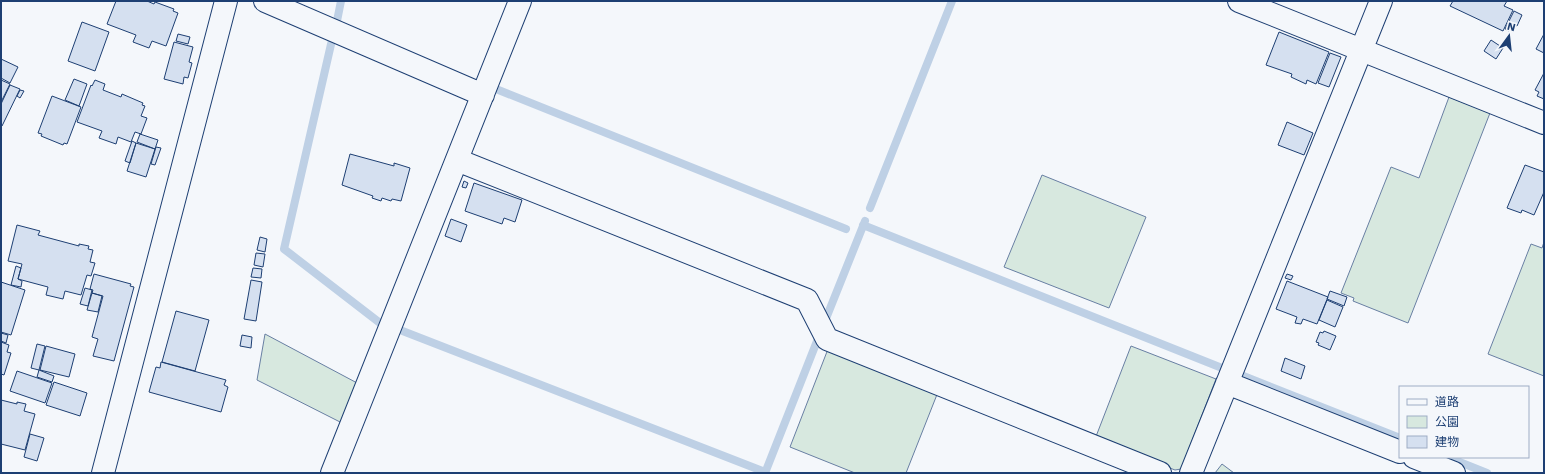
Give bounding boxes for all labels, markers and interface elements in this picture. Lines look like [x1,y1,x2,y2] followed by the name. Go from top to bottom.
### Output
[1489,16,1529,56] north arrow
[1506,19,1517,34] text: N
[1399,386,1529,458] legend
[1435,395,1459,409] text: 道路
[1435,415,1459,429] text: 公園
[1435,435,1459,449] text: 建物

